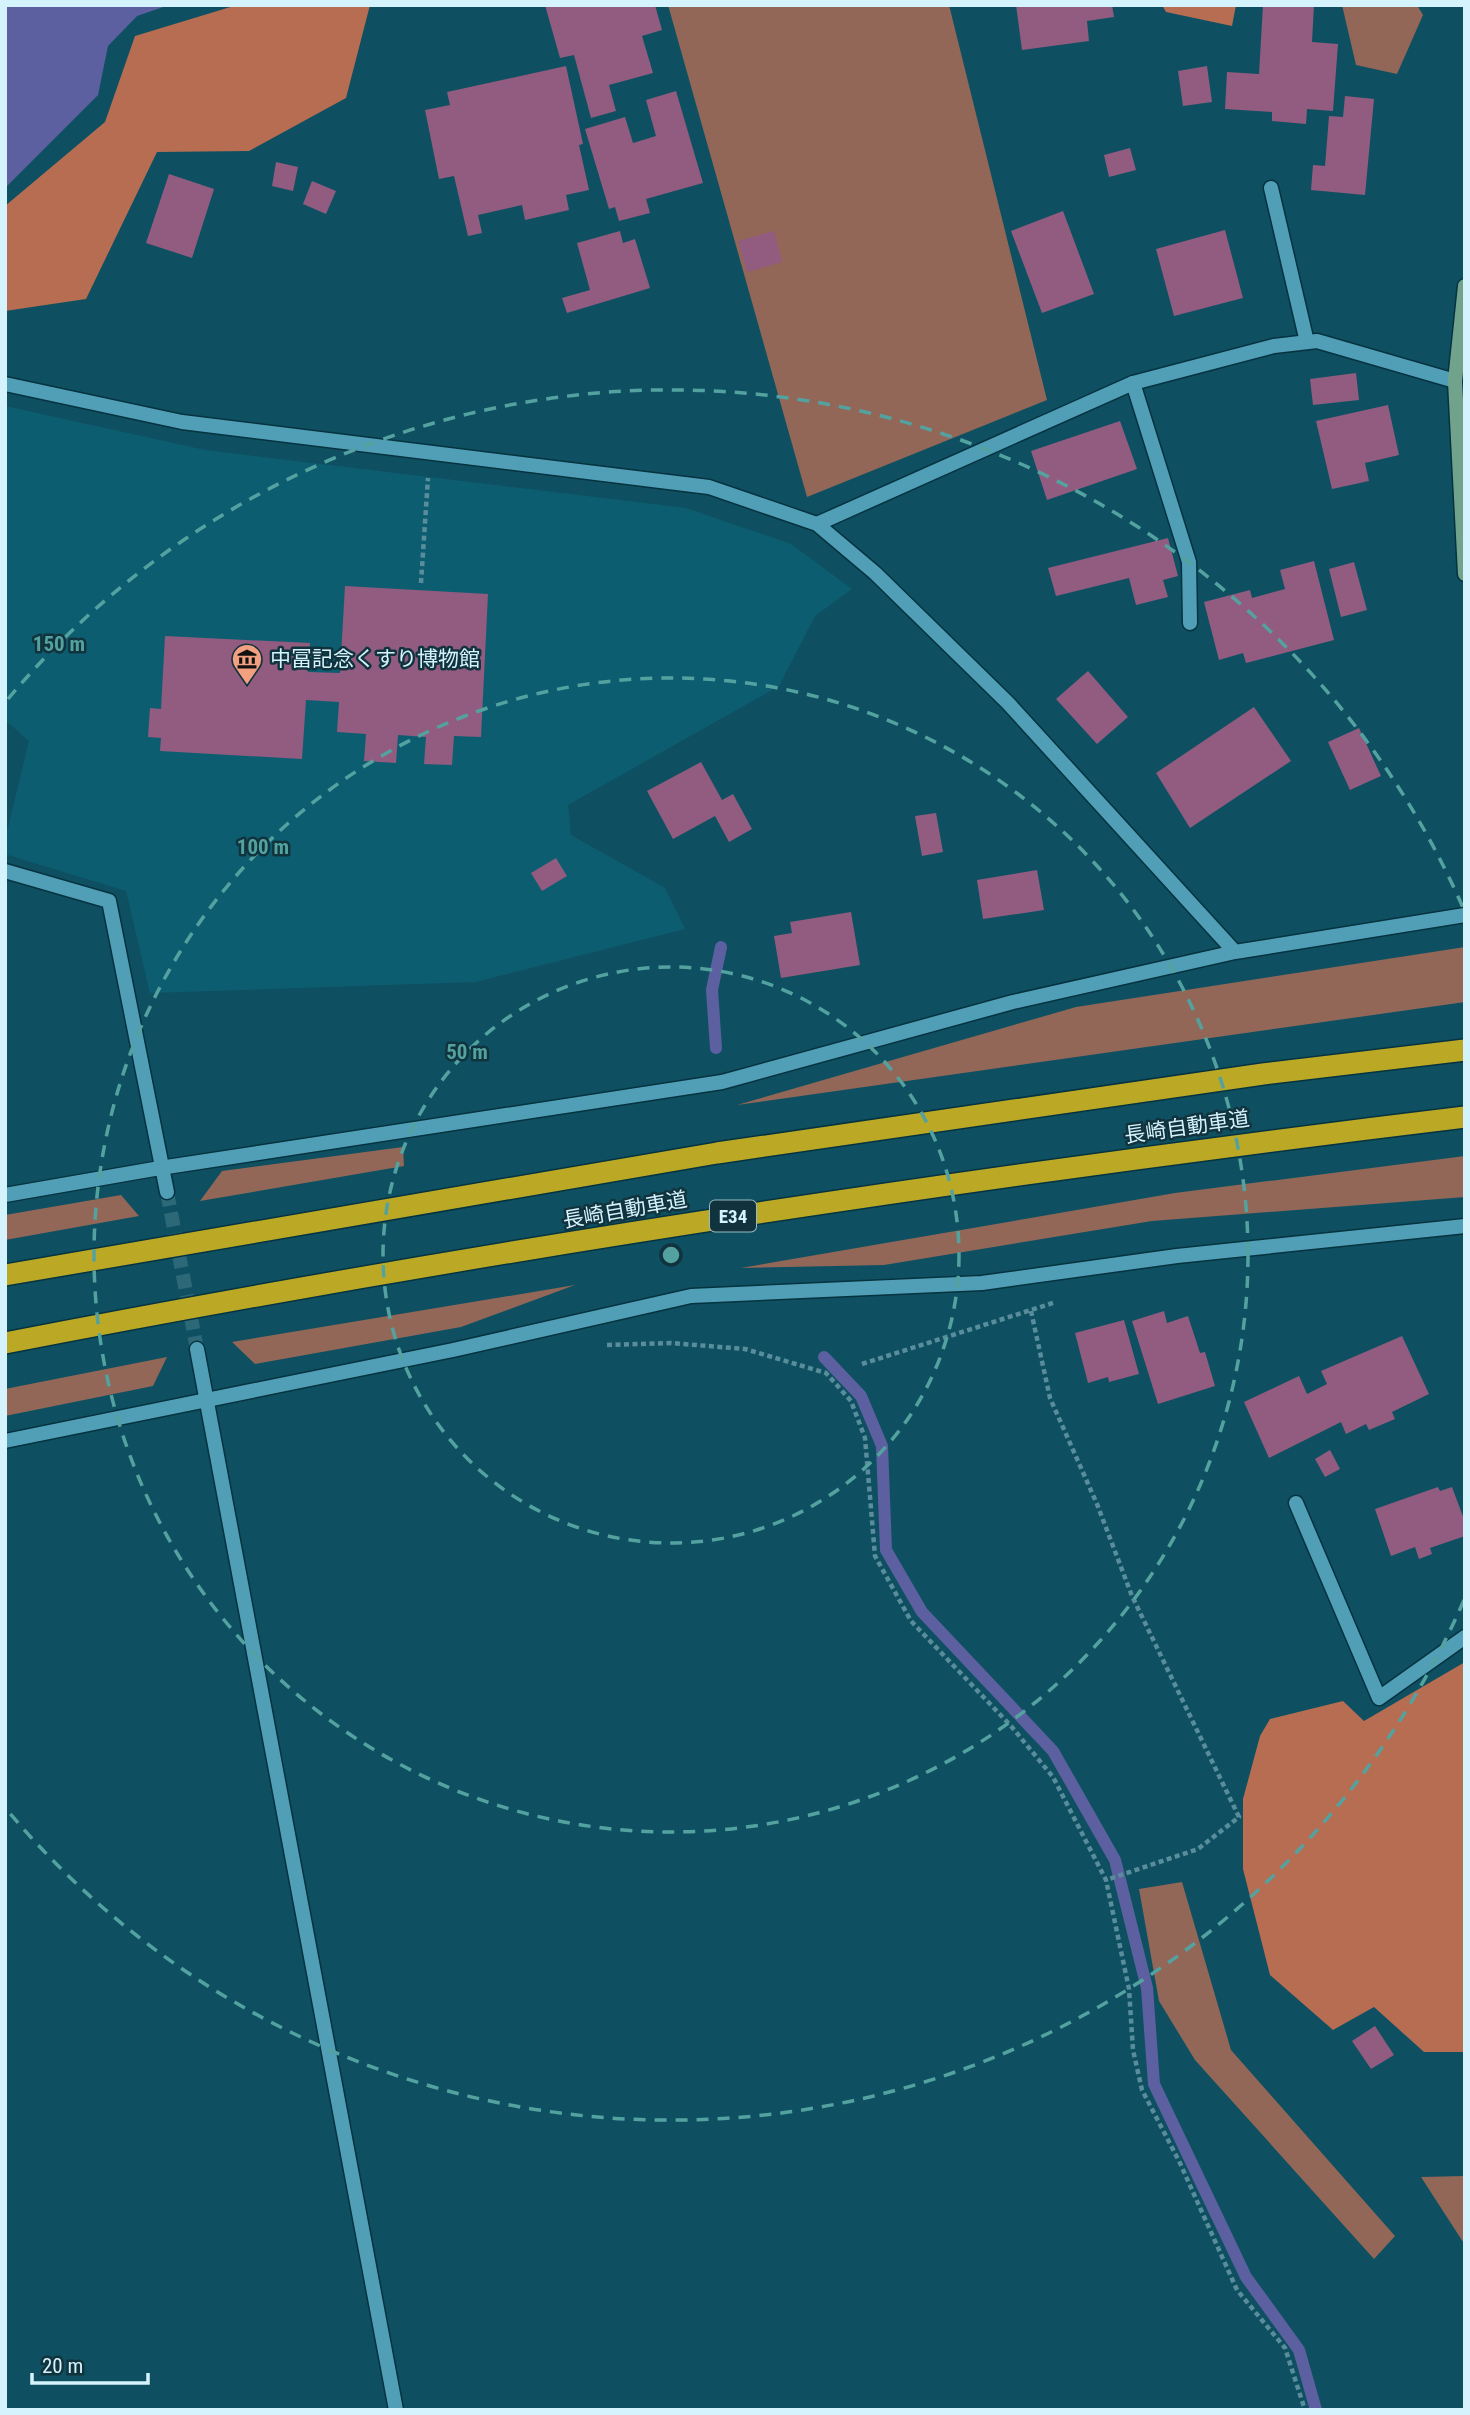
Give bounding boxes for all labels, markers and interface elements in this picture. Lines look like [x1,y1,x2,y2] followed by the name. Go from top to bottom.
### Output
[33,632,85,656] text: 150 m
[230,642,264,686] museum icon: 中冨記念くすり博物館
[270,647,480,671] place label: 中冨記念くすり博物館
[237,835,289,859] text: 100 m
[446,1040,488,1064] text: 50 m
[1123,1106,1251,1148] street label: 長崎自動車道
[561,1187,689,1233] street label: 長崎自動車道
[710,1200,756,1232] road number: E34
[659,1243,683,1267] centre of rings
[32,2342,147,2386] scale bar
[42,2354,83,2378] text: 20 m

